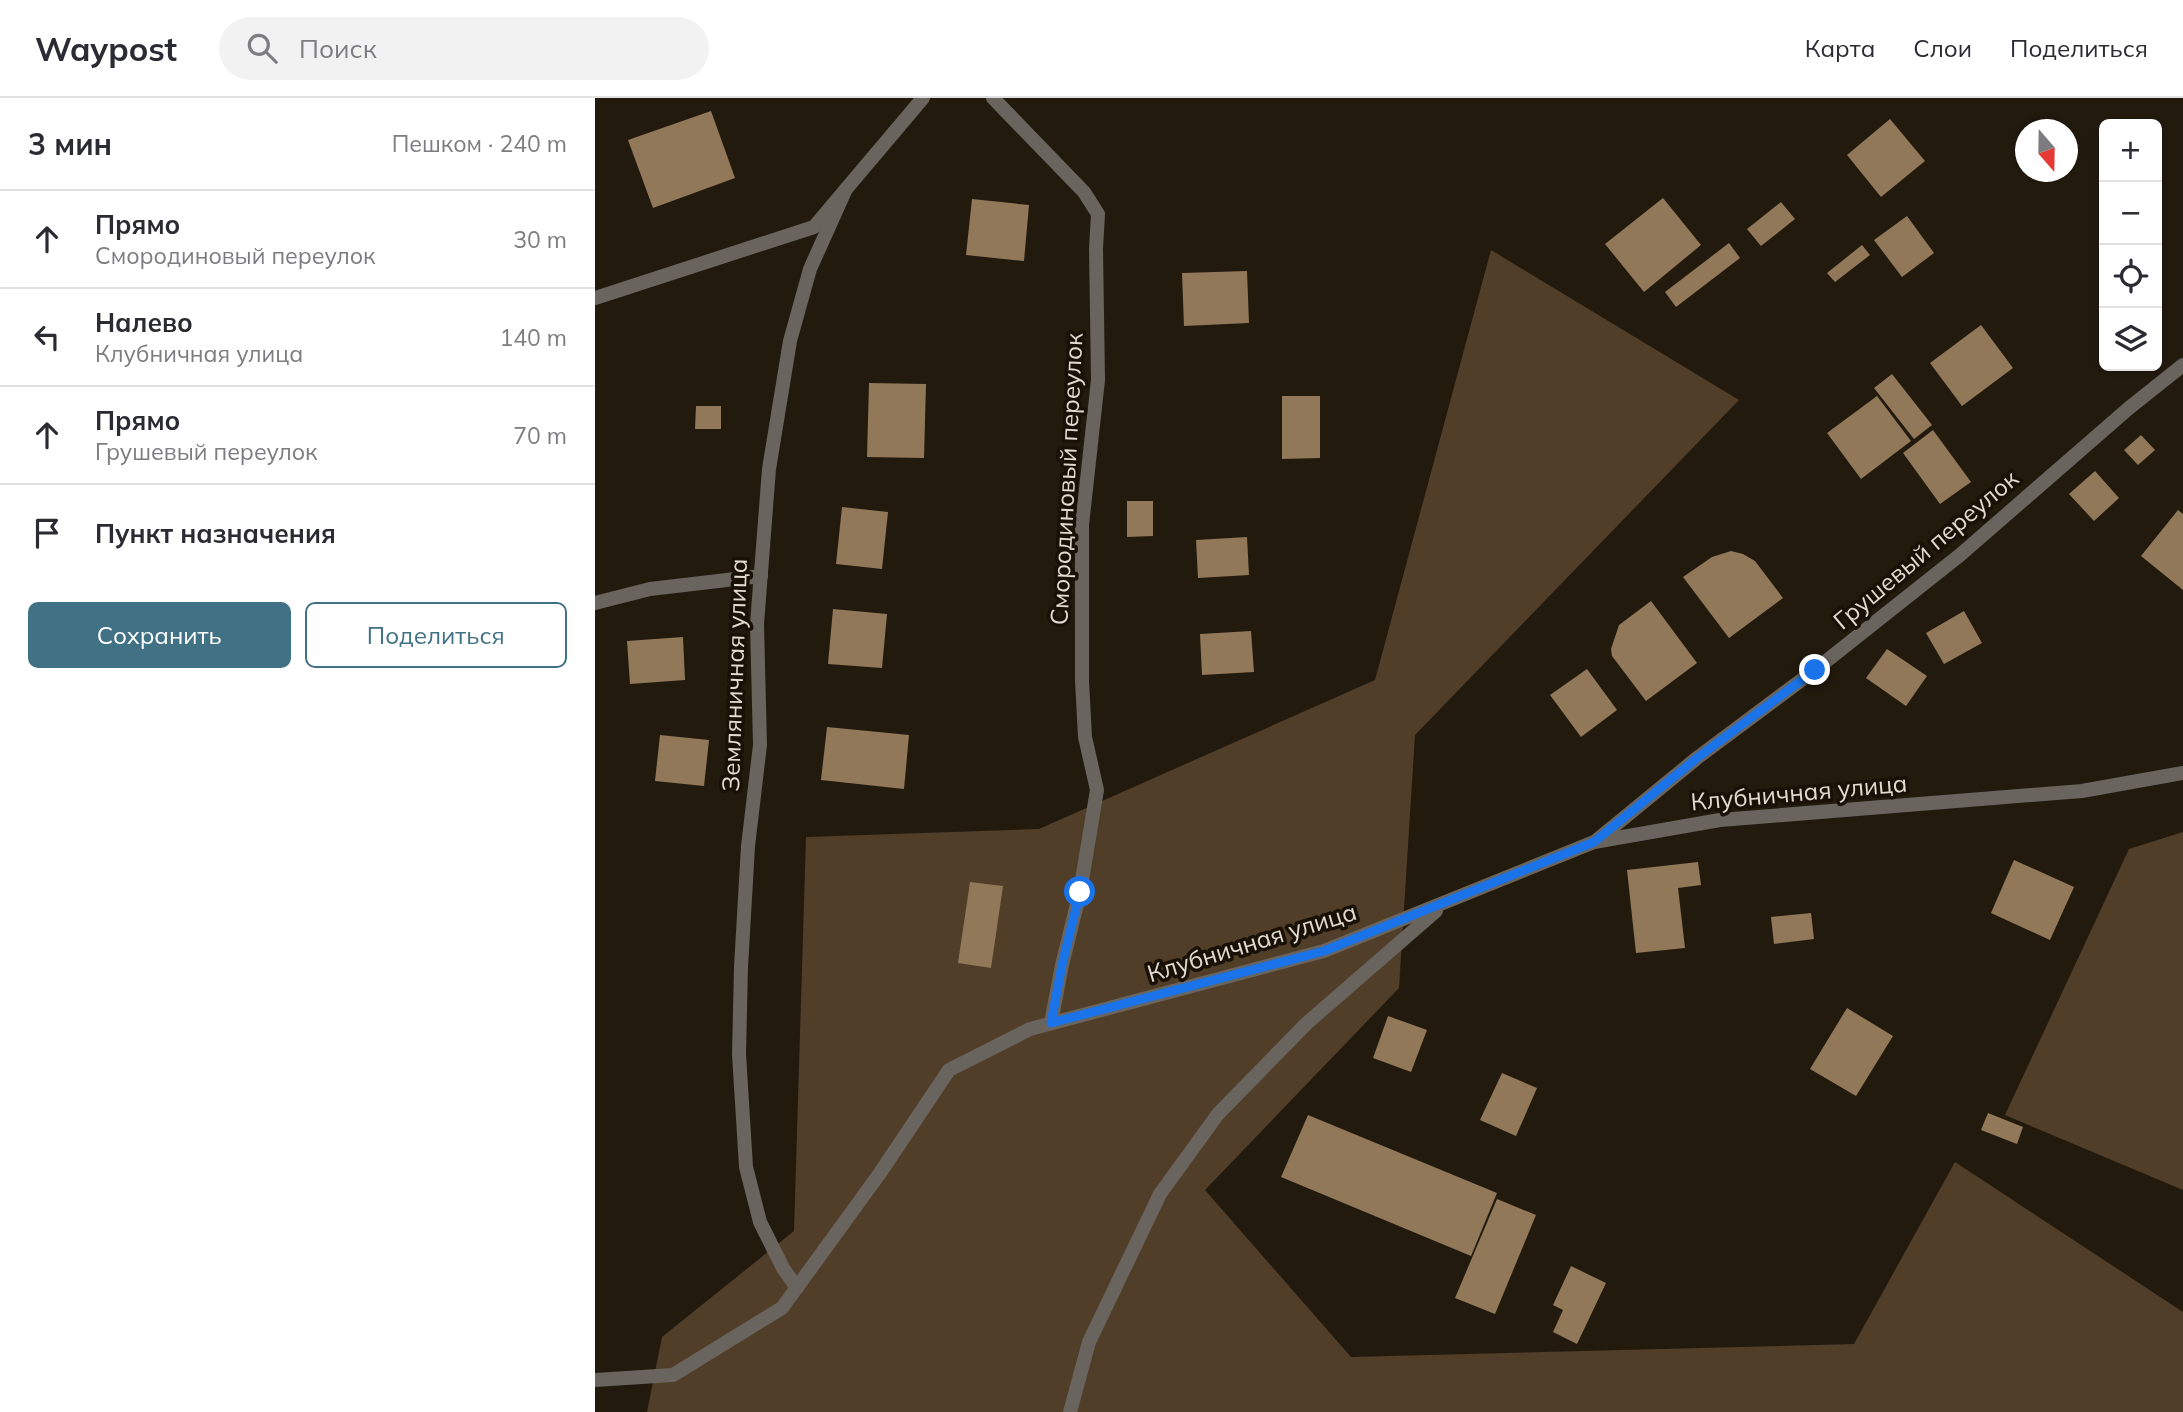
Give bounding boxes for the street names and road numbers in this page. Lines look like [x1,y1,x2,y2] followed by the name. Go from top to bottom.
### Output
[1043,332,1089,626] street label: Смородиновый переулок
[1827,463,2024,635] street label: Грушевый переулок
[715,558,753,792] street label: Земляничная улица
[1689,768,1908,816] street label: Клубничная улица
[1143,896,1360,988] street label: Клубничная улица

